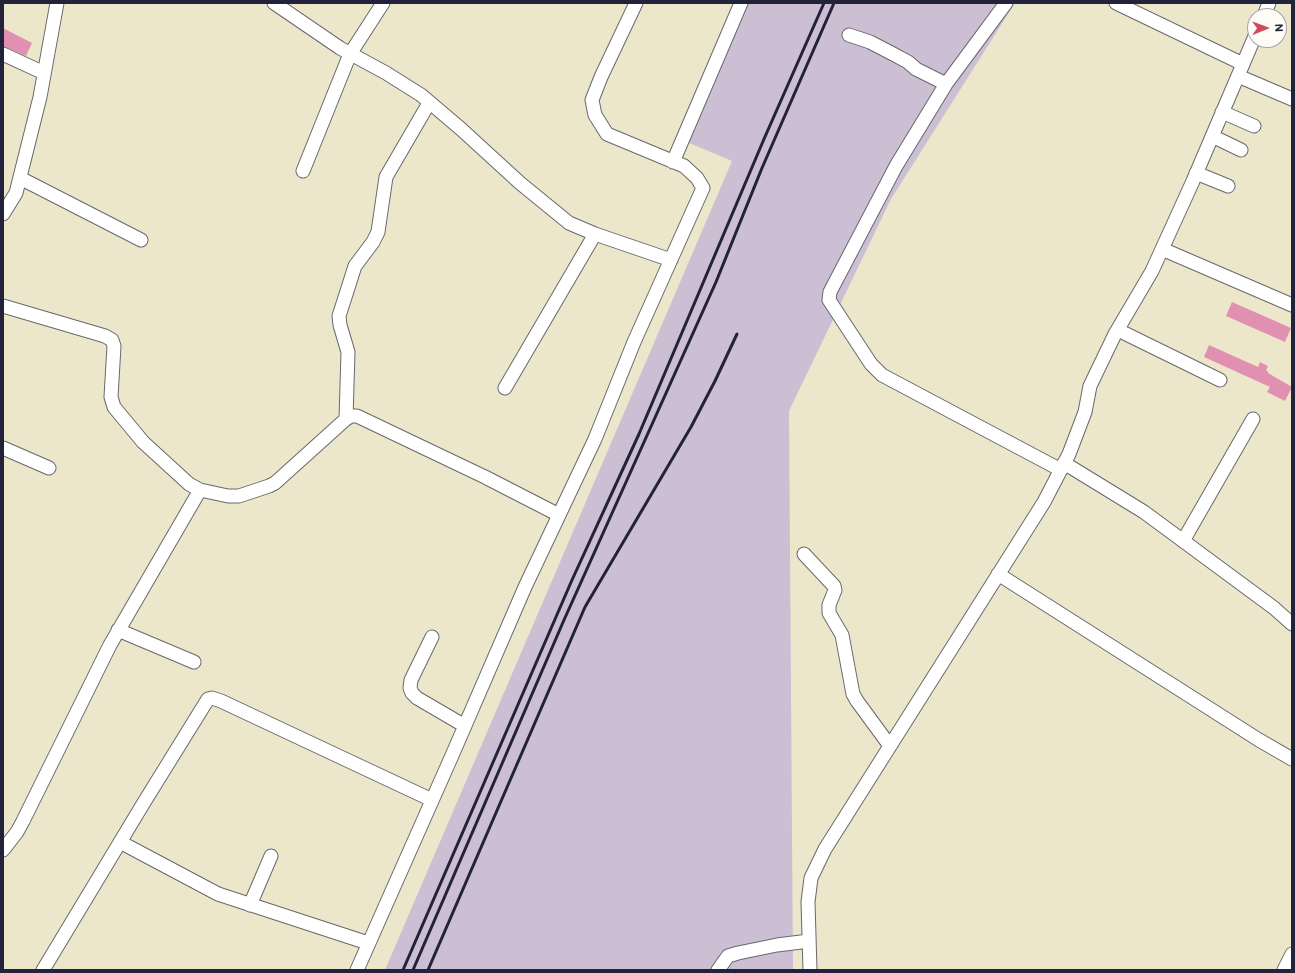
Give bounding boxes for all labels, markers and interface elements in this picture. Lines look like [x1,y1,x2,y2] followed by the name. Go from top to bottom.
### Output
[1247,8,1287,48] north arrow
[1272,24,1285,32] text: N

